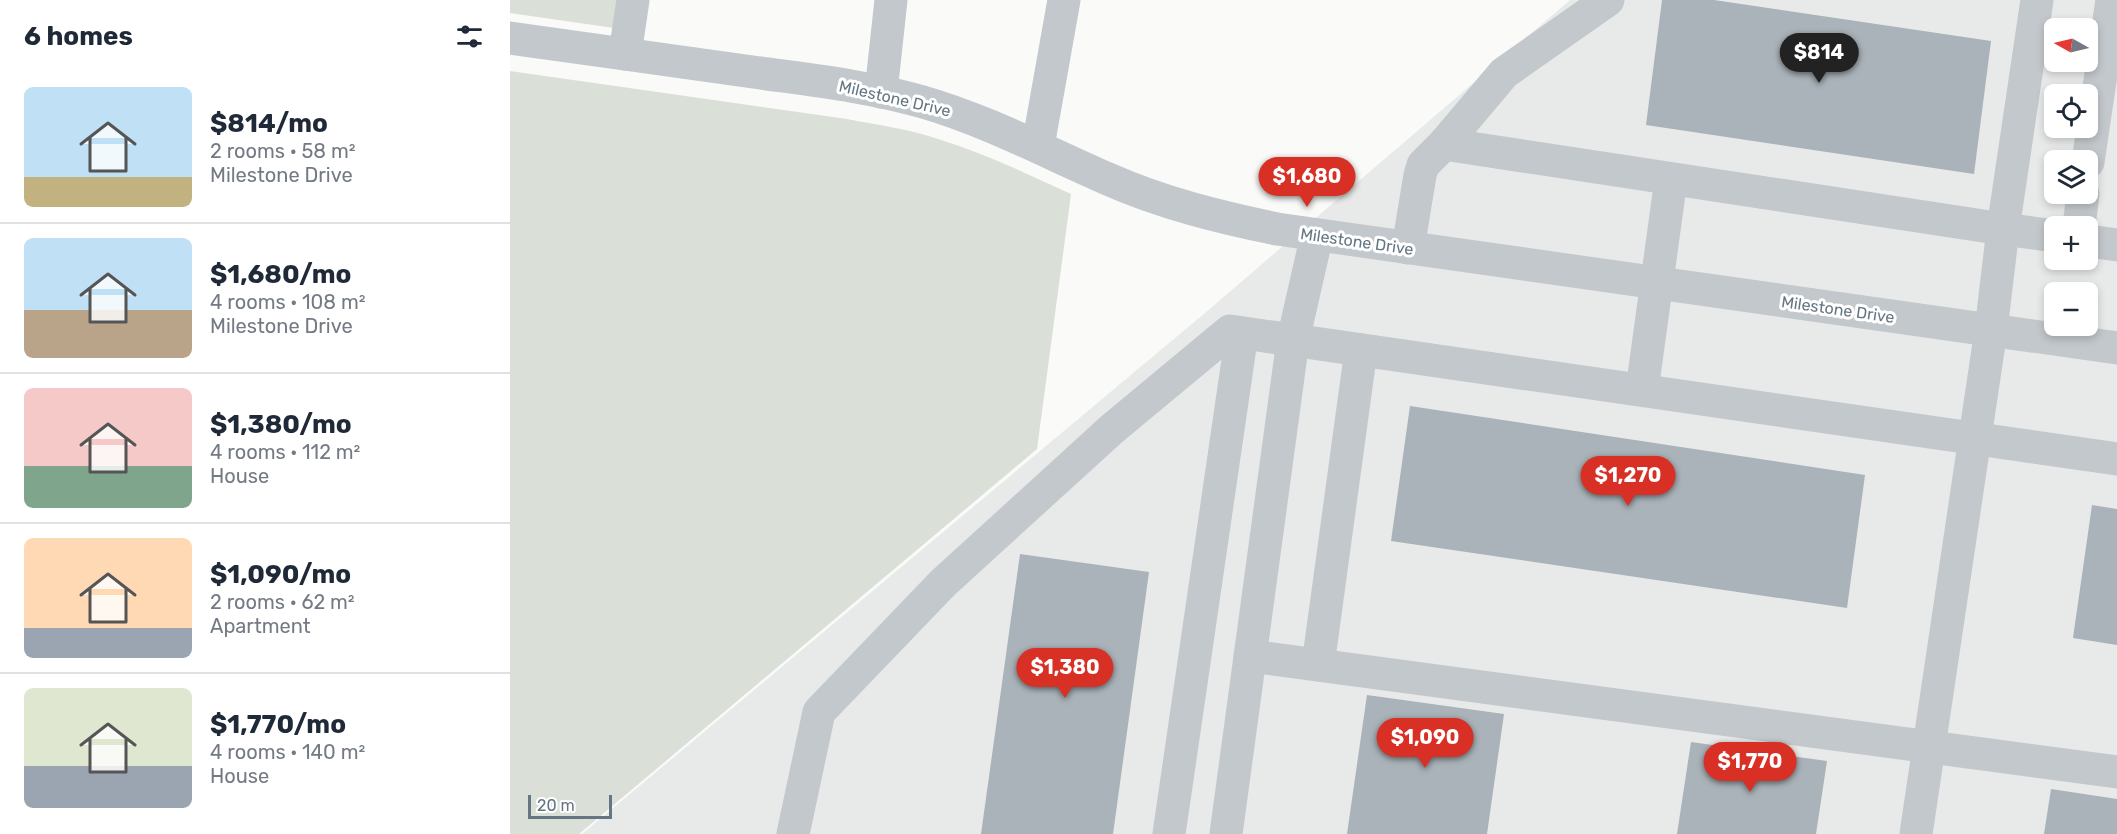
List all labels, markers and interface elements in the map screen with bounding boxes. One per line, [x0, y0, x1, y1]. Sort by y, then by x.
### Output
north arrow [2044, 18, 2098, 72]
map controls [2044, 18, 2098, 336]
icon: filters [453, 20, 486, 53]
text: 6 homes [24, 21, 133, 52]
pin: $814 [1783, 33, 1855, 84]
text: $814 [1794, 40, 1844, 64]
street label: Milestone Drive [837, 76, 953, 121]
button: locate [2044, 84, 2098, 138]
text: $814/mo [210, 108, 328, 139]
icon: home [72, 111, 144, 183]
text: 2 rooms · 58 m² [210, 139, 356, 163]
button: layers [2044, 150, 2098, 204]
pin: $1,680 [1258, 157, 1356, 208]
text: Milestone Drive [210, 163, 353, 187]
text: $1,680 [1273, 164, 1341, 188]
button: + [2044, 216, 2098, 270]
street label: Milestone Drive [1299, 224, 1415, 259]
text: $1,680/mo [210, 259, 351, 290]
icon: home [72, 262, 144, 334]
button: − [2044, 282, 2098, 336]
text: 4 rooms · 108 m² [210, 290, 366, 314]
street label: Milestone Drive [1780, 292, 1896, 327]
text: Milestone Drive [210, 314, 353, 338]
text: $1,380/mo [210, 409, 352, 440]
icon: home [72, 412, 144, 484]
text: 4 rooms · 112 m² [210, 440, 360, 464]
pin: $1,270 [1579, 456, 1677, 507]
text: $1,270 [1595, 463, 1661, 487]
text: House [210, 464, 269, 488]
text: $1,090/mo [210, 559, 351, 590]
icon: home [72, 562, 144, 634]
text: 2 rooms · 62 m² [210, 590, 355, 614]
text: Apartment [210, 614, 311, 638]
pin: $1,380 [1016, 648, 1114, 699]
text: $1,380 [1030, 655, 1100, 679]
text: $1,770/mo [210, 709, 346, 740]
icon: home [72, 712, 144, 784]
pin: $1,090 [1376, 718, 1474, 769]
text: $1,090 [1391, 725, 1459, 749]
text: 4 rooms · 140 m² [210, 740, 365, 764]
pin: $1,770 [1701, 742, 1799, 793]
text: $1,770 [1718, 749, 1782, 773]
text: House [210, 764, 269, 788]
scale bar [528, 792, 612, 820]
text: 20 m [537, 796, 575, 815]

